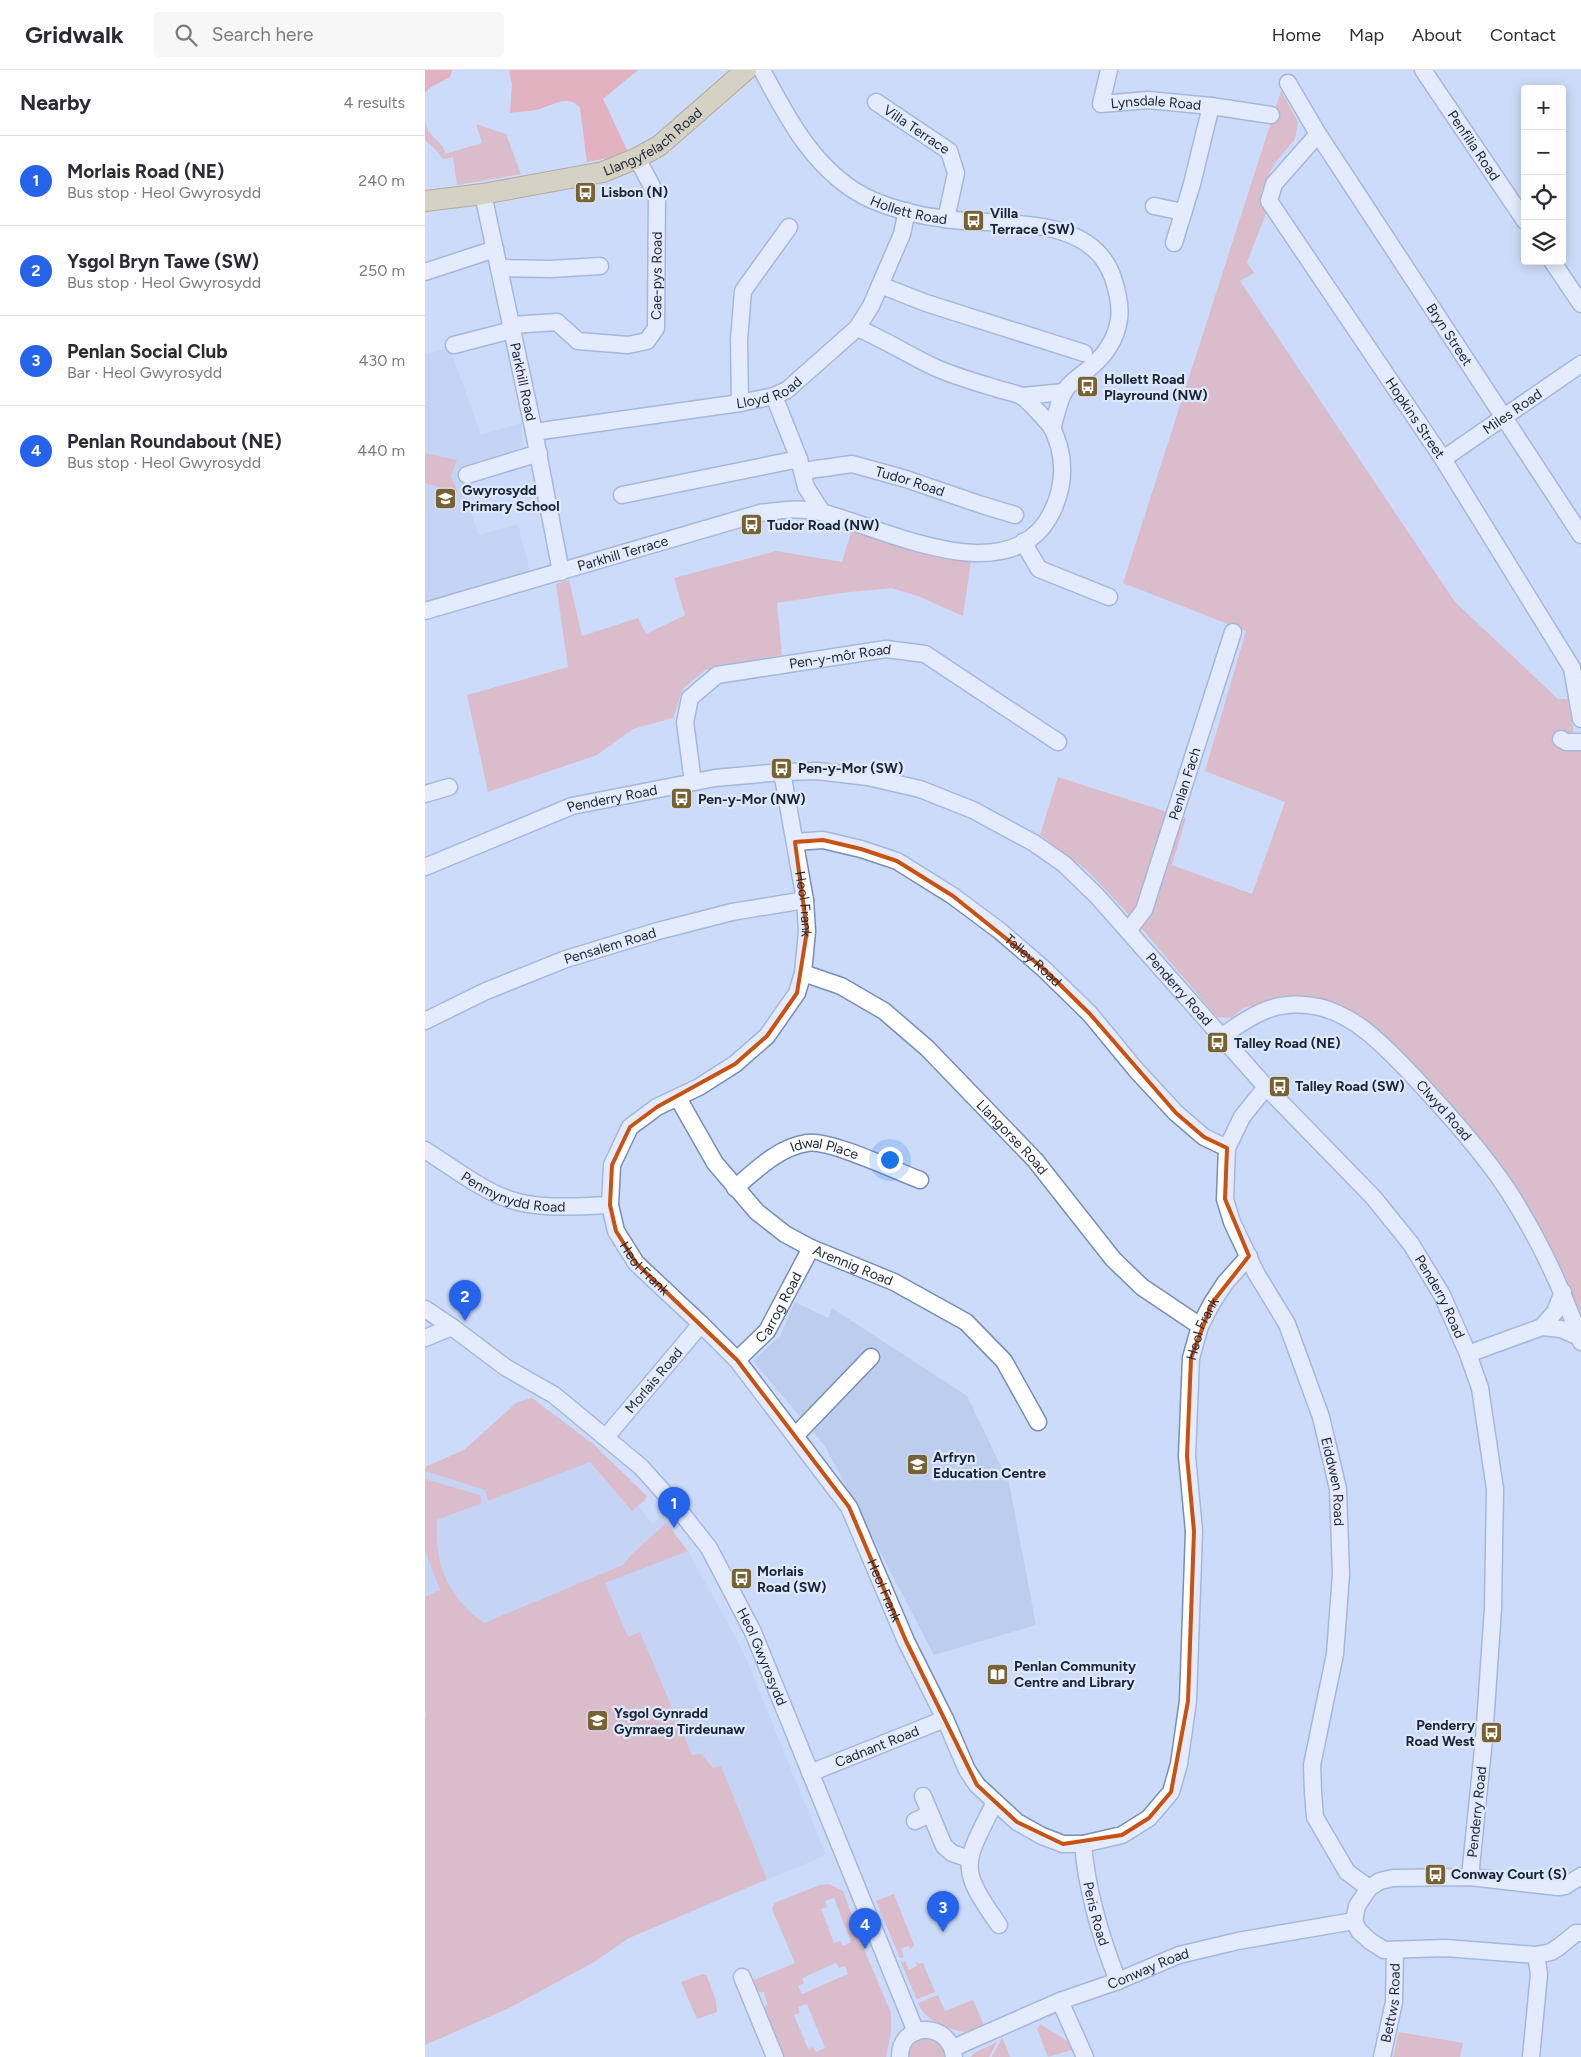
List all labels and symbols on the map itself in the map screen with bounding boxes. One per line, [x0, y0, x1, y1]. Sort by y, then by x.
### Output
street label: Lynsdale Road [1110, 92, 1202, 114]
street label: Villa Terrace [880, 101, 953, 158]
street label: Llangyfelach Road [601, 104, 705, 179]
street label: Penfilia Road [1444, 107, 1504, 184]
bus stop icon: Lisbon (N) [573, 180, 597, 204]
place label: Lisbon (N) [601, 184, 668, 201]
street label: Hollett Road [868, 192, 948, 228]
place label: Villa Terrace (SW) [990, 205, 1075, 238]
bus stop icon: Villa Terrace (SW) [962, 209, 986, 233]
street label: Cae-pys Road [648, 232, 665, 320]
street label: Bryn Street [1423, 300, 1476, 369]
street label: Parkhill Road [507, 341, 540, 422]
place label: Hollett Road Playround (NW) [1104, 371, 1208, 404]
street label: Lloyd Road [735, 373, 805, 412]
street label: Hopkins Street [1382, 374, 1449, 462]
bus stop icon: Hollett Road Playround (NW) [1076, 375, 1100, 399]
street label: Miles Road [1479, 385, 1545, 438]
street label: Tudor Road [873, 462, 947, 500]
place label: Gwyrosydd Primary School [462, 482, 560, 515]
school or university icon: Gwyrosydd Primary School [434, 486, 458, 510]
bus stop icon: Tudor Road (NW) [739, 513, 763, 537]
place label: Tudor Road (NW) [767, 517, 879, 534]
street label: Parkhill Terrace [575, 532, 670, 574]
street label: Pen-y-môr Road [788, 640, 892, 672]
street label: Penlan Fach [1165, 745, 1204, 822]
bus stop icon: Pen-y-Mor (SW) [770, 756, 794, 780]
place label: Pen-y-Mor (SW) [798, 760, 903, 777]
street label: Penderry Road [564, 781, 659, 816]
bus stop icon: Pen-y-Mor (NW) [670, 787, 694, 811]
place label: Pen-y-Mor (NW) [698, 791, 806, 808]
street label: Heol Frank [791, 870, 816, 938]
street label: Pensalem Road [562, 924, 658, 968]
street label: Talley Road [1001, 930, 1065, 990]
street label: Penderry Road [1142, 949, 1216, 1029]
bus stop icon: Talley Road (NE) [1206, 1031, 1230, 1055]
place label: Talley Road (NE) [1234, 1035, 1341, 1052]
bus stop icon: Talley Road (SW) [1267, 1074, 1291, 1098]
street label: Clwyd Road [1413, 1076, 1475, 1144]
place label: Talley Road (SW) [1295, 1078, 1405, 1095]
street label: Llangorse Road [973, 1096, 1052, 1178]
street label: Idwal Place [787, 1134, 861, 1163]
your location [877, 1147, 903, 1173]
street label: Penmynydd Road [458, 1168, 565, 1215]
street label: Heol Frank [616, 1238, 673, 1299]
street label: Arennig Road [811, 1241, 896, 1289]
street label: Penderry Road [1411, 1252, 1469, 1341]
street label: Carrog Road [752, 1269, 805, 1346]
pin: 2 [449, 1280, 481, 1321]
street label: Heol Frank [1182, 1294, 1222, 1362]
street label: Morlais Road [621, 1344, 686, 1417]
street label: Eiddwen Road [1318, 1435, 1348, 1526]
place label: Arfryn Education Centre [933, 1449, 1046, 1482]
school or university icon: Arfryn Education Centre [905, 1453, 929, 1477]
pin: 1 [658, 1487, 690, 1528]
street label: Heol Frank [864, 1556, 905, 1625]
place label: Morlais Road (SW) [757, 1563, 826, 1596]
bus stop icon: Morlais Road (SW) [729, 1567, 753, 1591]
street label: Heol Gwyrosydd [733, 1605, 791, 1708]
place label: Penlan Community Centre and Library [1014, 1658, 1137, 1691]
library icon: Penlan Community Centre and Library [986, 1662, 1010, 1686]
place label: Ysgol Gynradd Gymraeg Tirdeunaw [614, 1705, 745, 1738]
school or university icon: Ysgol Gynradd Gymraeg Tirdeunaw [586, 1709, 610, 1733]
place label: Penderry Road West [1406, 1717, 1476, 1750]
bus stop icon: Penderry Road West [1479, 1721, 1503, 1745]
street label: Cadnant Road [832, 1722, 921, 1771]
street label: Penderry Road [1464, 1765, 1490, 1859]
bus stop icon: Conway Court (S) [1423, 1862, 1447, 1886]
place label: Conway Court (S) [1451, 1866, 1567, 1883]
street label: Peris Road [1080, 1880, 1113, 1948]
pin: 3 [927, 1891, 959, 1932]
pin: 4 [849, 1908, 881, 1949]
street label: Conway Road [1105, 1944, 1191, 1993]
street label: Bettws Road [1377, 1963, 1403, 2044]

